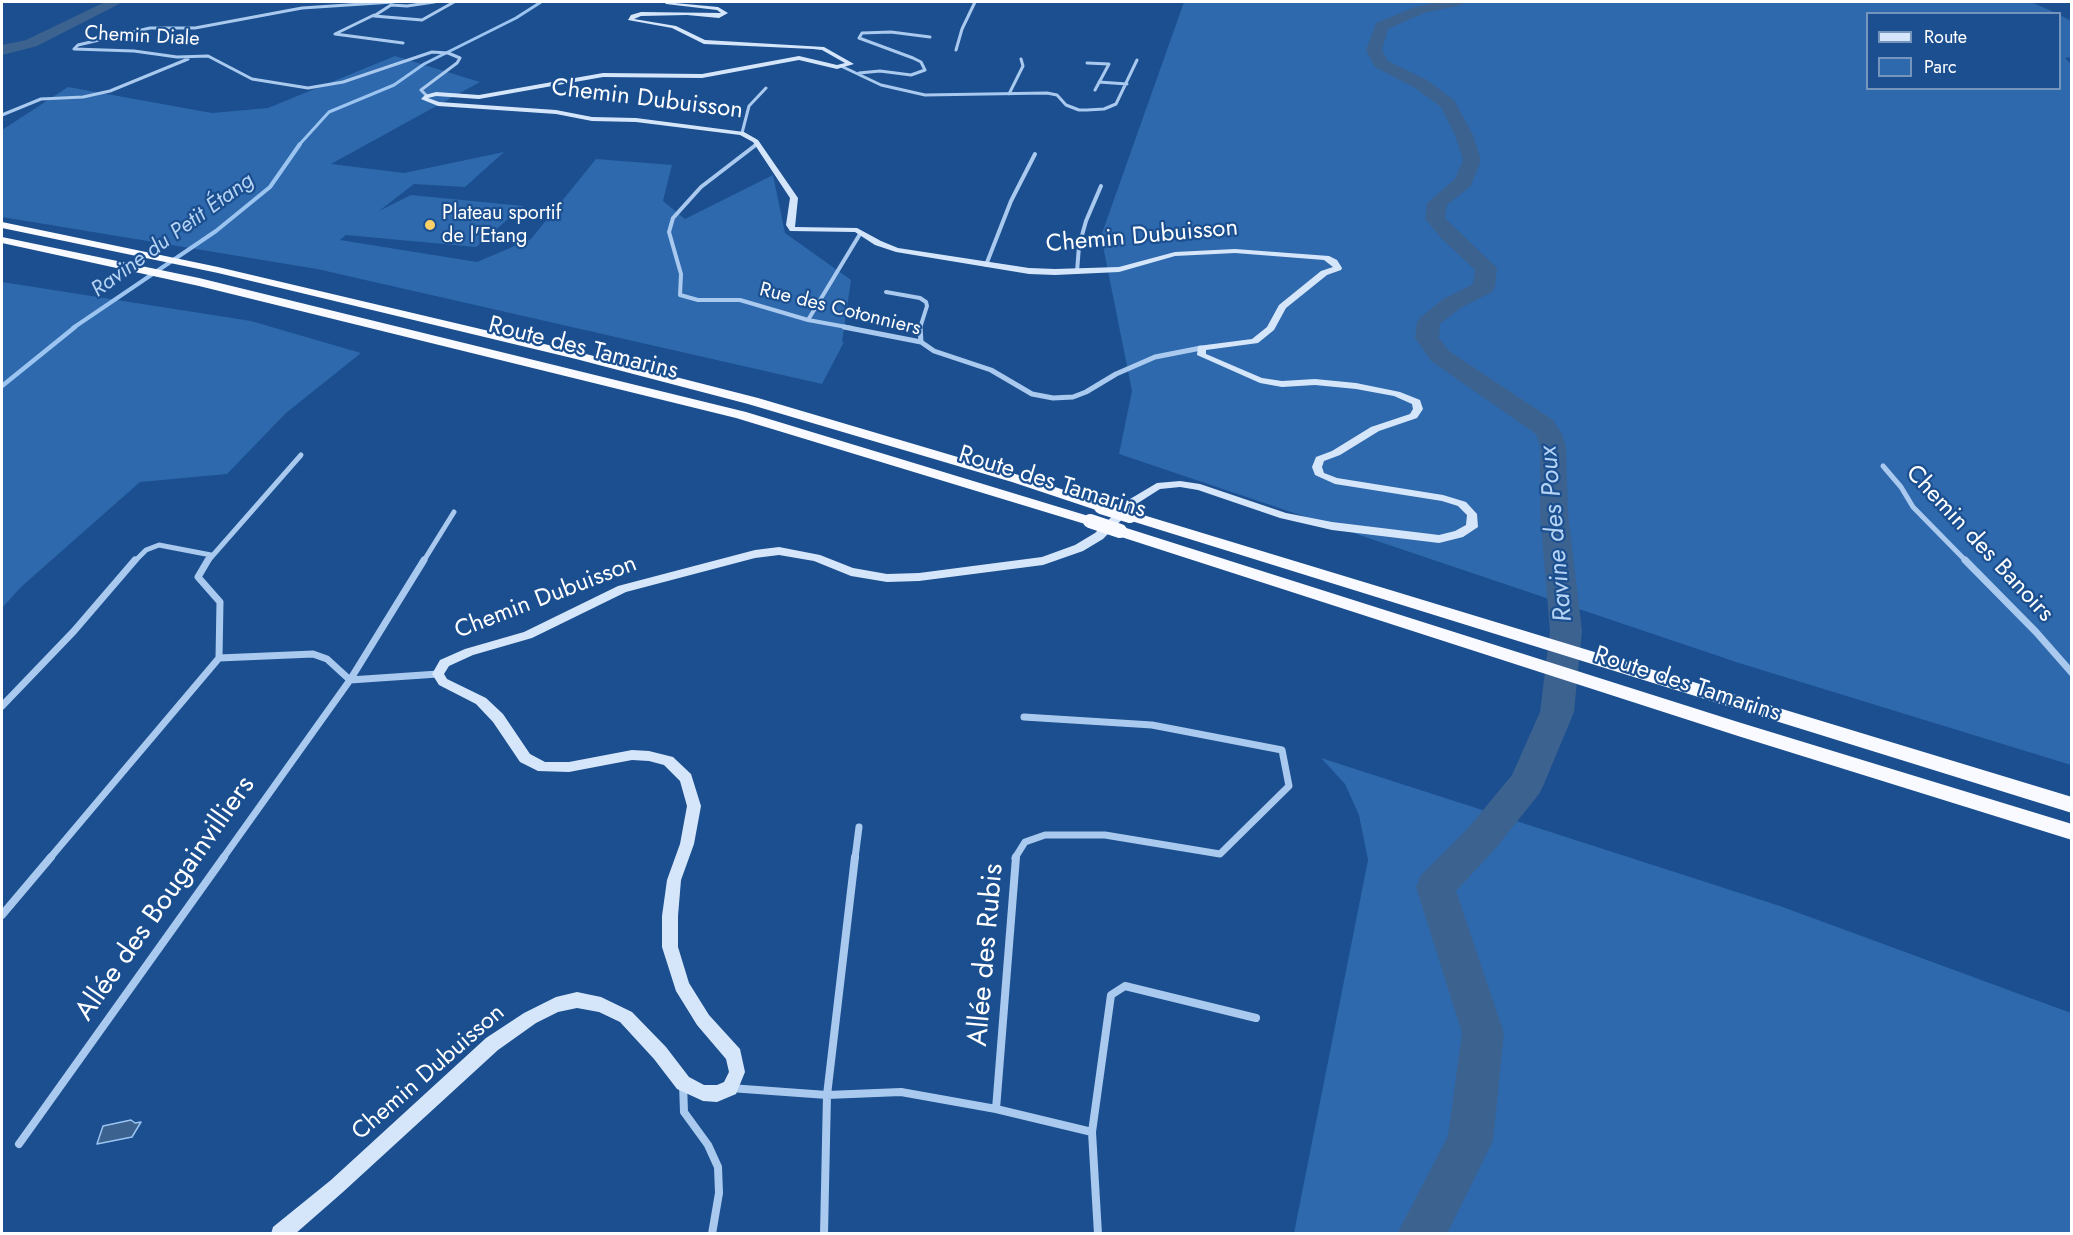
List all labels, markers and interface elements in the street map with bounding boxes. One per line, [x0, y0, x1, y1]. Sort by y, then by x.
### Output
legend [1866, 12, 2061, 90]
street label: Chemin Diale [84, 22, 200, 52]
text: Route [1924, 24, 1967, 50]
text: Parc [1924, 54, 1957, 80]
street label: Chemin Dubuisson [550, 74, 744, 126]
water label: Ravine du Petit Étang [87, 168, 259, 304]
place label: Plateau sportif de l'Etang [442, 202, 561, 249]
street label: Chemin Dubuisson [1045, 214, 1239, 260]
marker: Plateau sportif de l'Etang [423, 218, 437, 232]
street label: Rue des Cotonniers [757, 278, 923, 342]
street label: Route des Tamarins [485, 311, 681, 387]
street label: Route des Tamarins [955, 441, 1149, 525]
water label: Ravine des Poux [1534, 445, 1580, 623]
street label: Chemin des Banoirs [1899, 460, 2059, 628]
street label: Chemin Dubuisson [451, 550, 641, 646]
street label: Route des Tamarins [1590, 641, 1784, 729]
street label: Allée des Bougainvilliers [69, 770, 263, 1028]
street label: Allée des Rubis [962, 862, 1012, 1048]
street label: Chemin Dubuisson [347, 999, 511, 1147]

